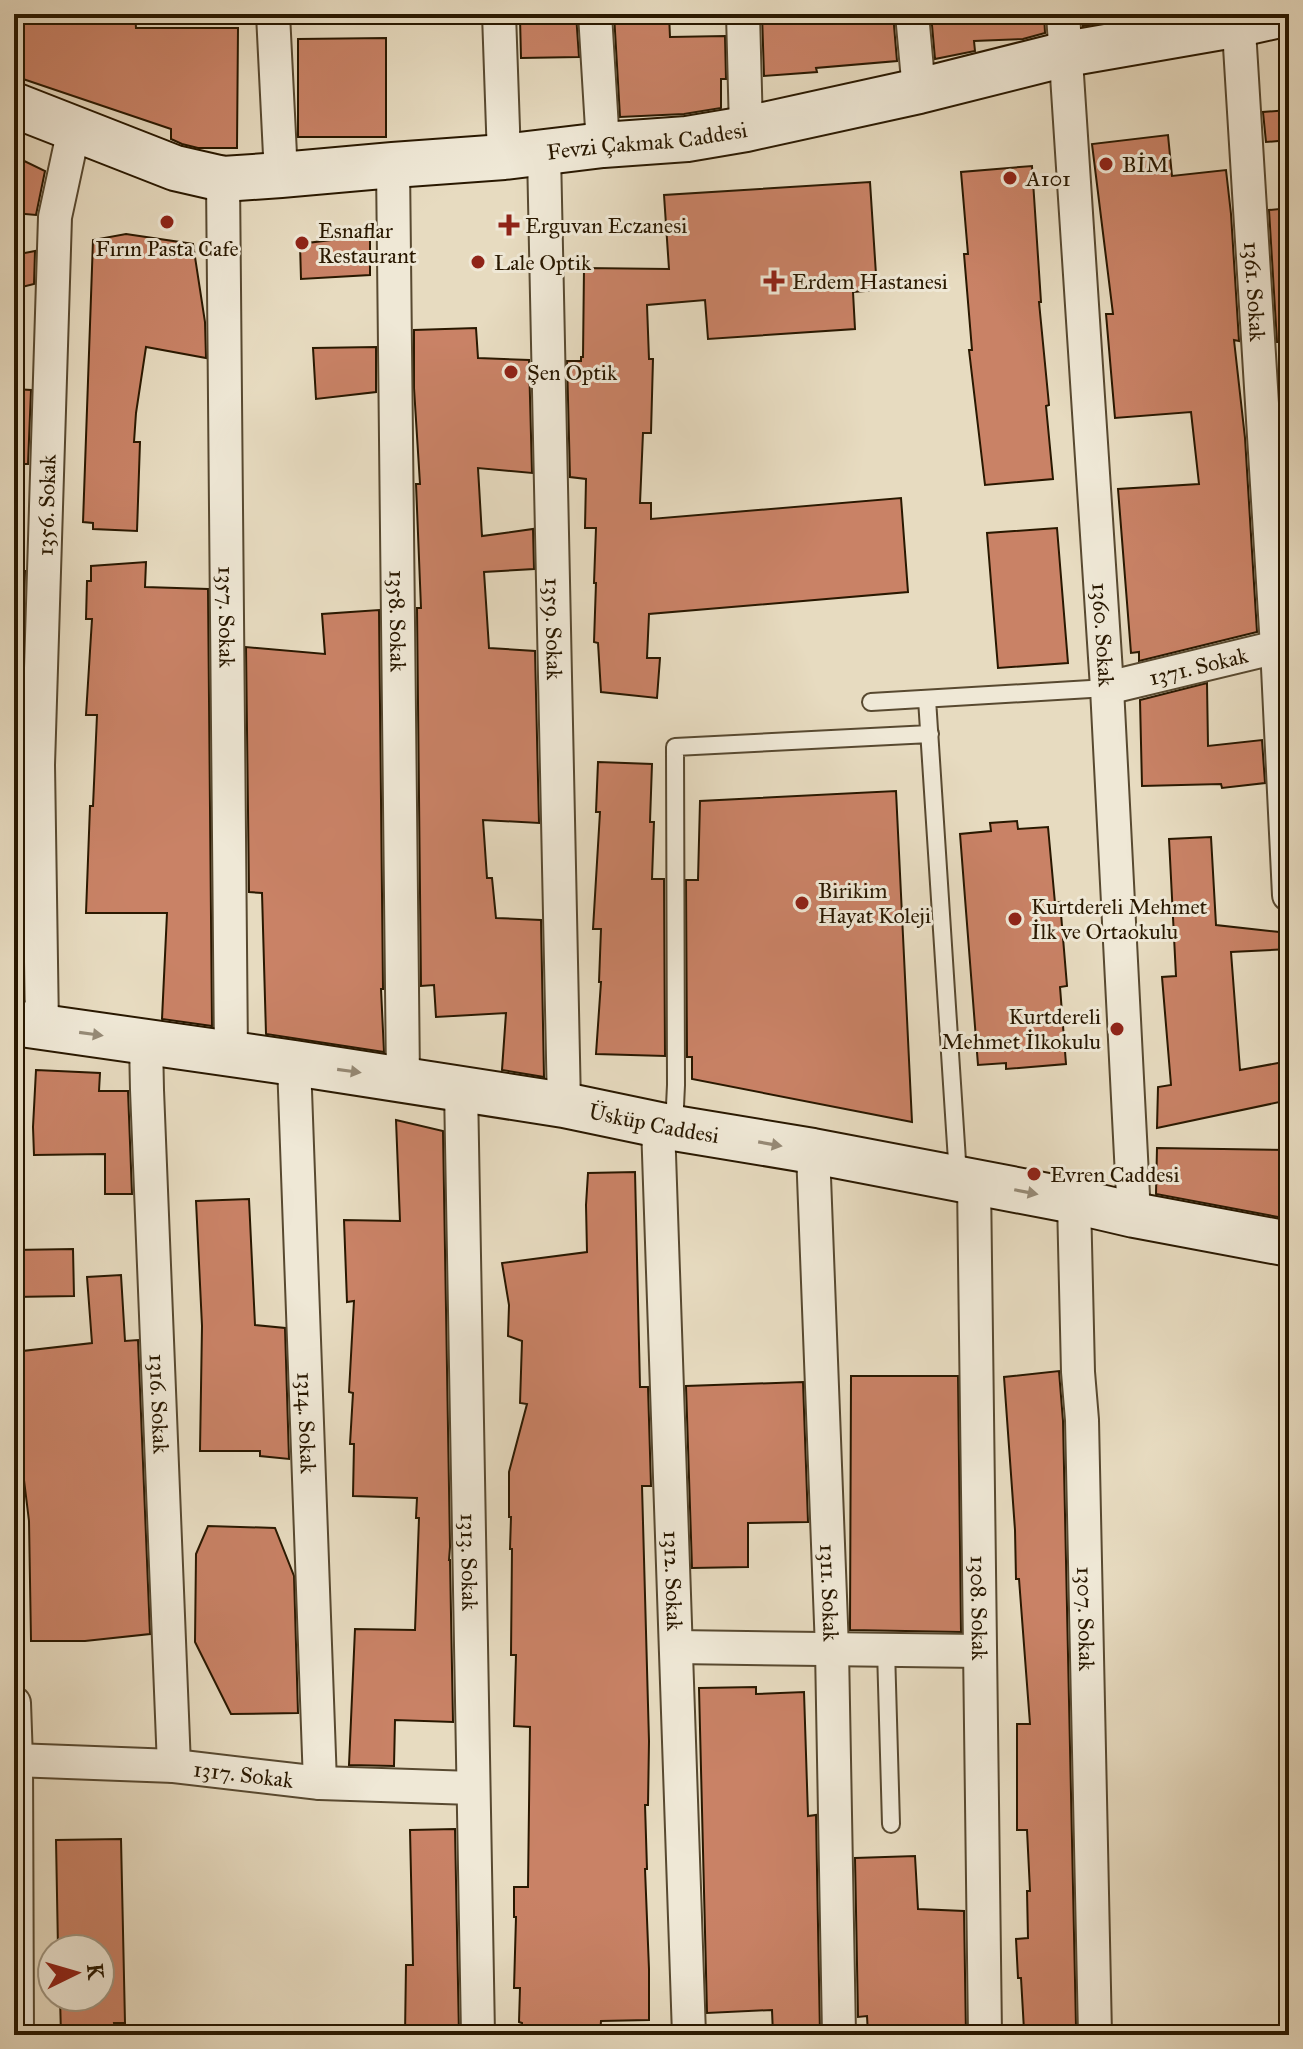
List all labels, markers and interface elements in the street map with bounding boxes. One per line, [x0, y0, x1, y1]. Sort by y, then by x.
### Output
street label: Fevzi Çakmak Caddesi [545, 116, 749, 166]
place label: BİM [1122, 151, 1169, 178]
marker: BİM [1097, 155, 1115, 173]
place label: A101 [1025, 165, 1071, 192]
marker: A101 [1001, 169, 1019, 187]
place label: Erguvan Eczanesi [525, 212, 687, 239]
marker: Fırın Pasta Cafe [158, 213, 176, 231]
marker: Erguvan Eczanesi [500, 216, 518, 234]
place label: Esnaflar Restaurant [318, 217, 417, 269]
marker: Esnaflar Restaurant [293, 234, 311, 252]
place label: Fırın Pasta Cafe [95, 235, 239, 262]
street label: 1361. Sokak [1238, 241, 1271, 343]
place label: Lale Optik [494, 249, 592, 276]
marker: Lale Optik [469, 253, 487, 271]
place label: Erdem Hastanesi [792, 268, 948, 295]
marker: Erdem Hastanesi [763, 270, 785, 292]
place label: Şen Optik [527, 359, 618, 386]
marker: Şen Optik [502, 363, 520, 381]
street label: 1356. Sokak [31, 453, 62, 557]
street label: 1357. Sokak [213, 566, 240, 669]
street label: 1358. Sokak [383, 570, 412, 673]
street label: 1359. Sokak [539, 577, 568, 681]
street label: 1360. Sokak [1086, 582, 1120, 688]
street label: 1371. Sokak [1146, 641, 1251, 691]
place label: Birikim Hayat Koleji [818, 877, 931, 929]
place label: Kurtdereli Mehmet İlk ve Ortaokulu [1031, 893, 1208, 945]
marker: Birikim Hayat Koleji [793, 894, 811, 912]
marker: Kurtdereli Mehmet İlk ve Ortaokulu [1006, 910, 1024, 928]
place label: Kurtdereli Mehmet İlkokulu [941, 1003, 1101, 1055]
marker: Kurtdereli Mehmet İlkokulu [1108, 1020, 1126, 1038]
one-way arrow [79, 1028, 104, 1041]
one-way arrow [336, 1065, 361, 1078]
street label: Üsküp Caddesi [586, 1098, 721, 1149]
one-way arrow [758, 1138, 783, 1151]
place label: Evren Caddesi [1050, 1161, 1179, 1188]
marker: Evren Caddesi [1025, 1165, 1043, 1183]
one-way arrow [1014, 1186, 1039, 1198]
street label: 1316. Sokak [144, 1353, 175, 1455]
street label: 1314. Sokak [291, 1371, 322, 1475]
street label: 1313. Sokak [455, 1513, 483, 1612]
street label: 1312. Sokak [658, 1530, 688, 1632]
street label: 1311. Sokak [814, 1543, 845, 1643]
street label: 1308. Sokak [965, 1555, 993, 1661]
street label: 1307. Sokak [1071, 1566, 1100, 1672]
street label: 1317. Sokak [192, 1755, 296, 1794]
north arrow [36, 1933, 116, 2013]
text: K [81, 1962, 110, 1982]

